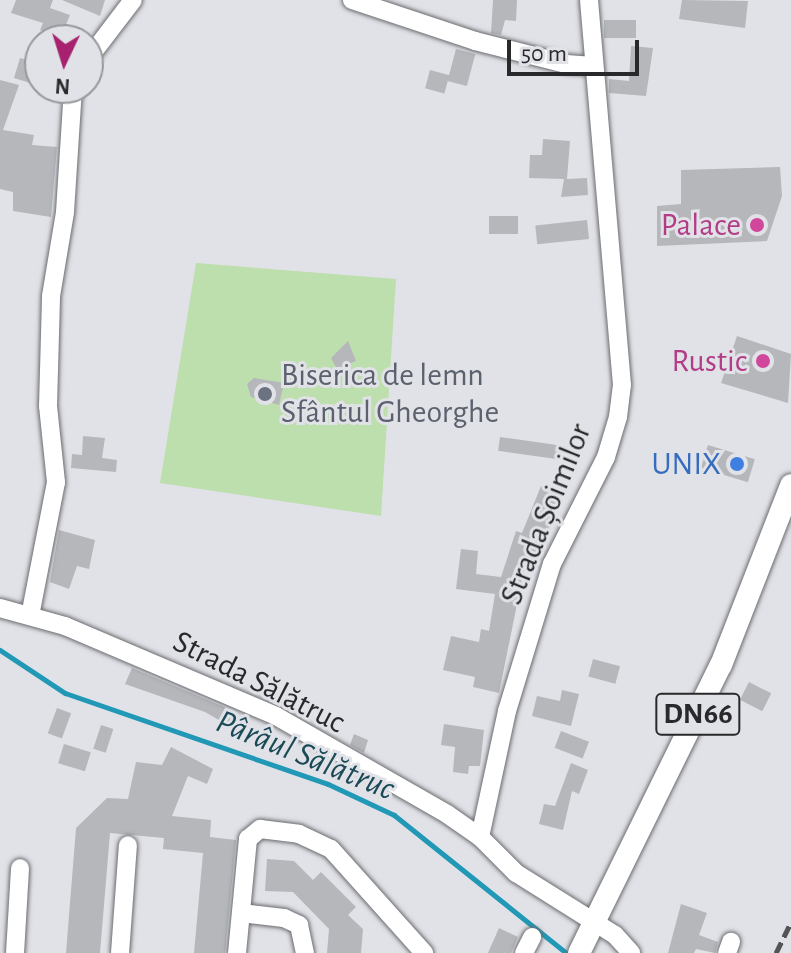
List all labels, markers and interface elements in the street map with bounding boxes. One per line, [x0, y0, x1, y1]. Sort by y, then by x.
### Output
north arrow [24, 24, 104, 104]
scale bar [511, 24, 643, 74]
text: 50 m [521, 42, 567, 66]
text: N [54, 74, 71, 97]
place label: Palace [661, 206, 741, 244]
marker: Palace [748, 216, 766, 234]
place label: Rustic [671, 342, 747, 380]
marker: Rustic [754, 352, 772, 370]
place label: Biserica de lemn Sfântul Gheorghe [281, 357, 499, 432]
marker: Biserica de lemn Sfântul Gheorghe [256, 385, 274, 403]
street label: Strada Șoimilor [492, 418, 600, 610]
place label: UNIX [652, 445, 721, 483]
marker: UNIX [728, 455, 746, 473]
street label: Strada Sălătruc [167, 622, 351, 742]
road number: DN66 [654, 688, 742, 740]
water label: Pârâul Sălătruc [210, 702, 400, 810]

